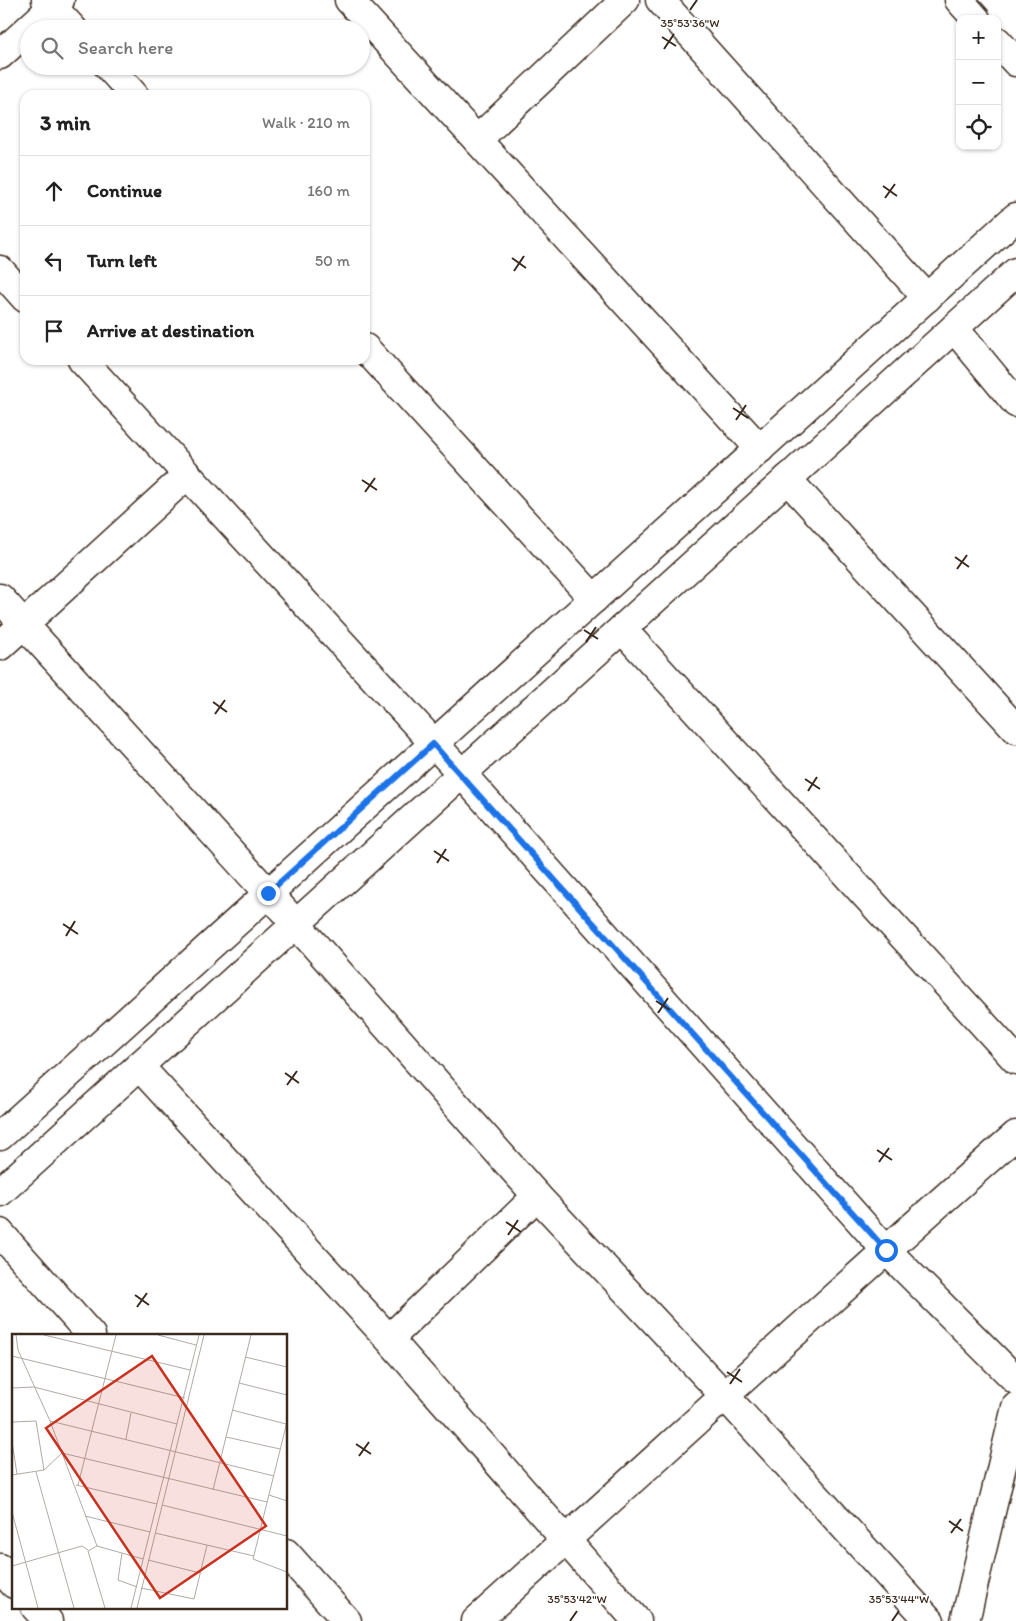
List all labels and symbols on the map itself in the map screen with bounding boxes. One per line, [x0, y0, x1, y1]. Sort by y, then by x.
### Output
text: 35°53'36"W [661, 16, 719, 30]
route end [257, 882, 280, 905]
route start [875, 1239, 898, 1262]
inset map [12, 1334, 288, 1608]
text: 35°53'42"W [547, 1592, 607, 1606]
text: 35°53'44"W [869, 1592, 929, 1606]

